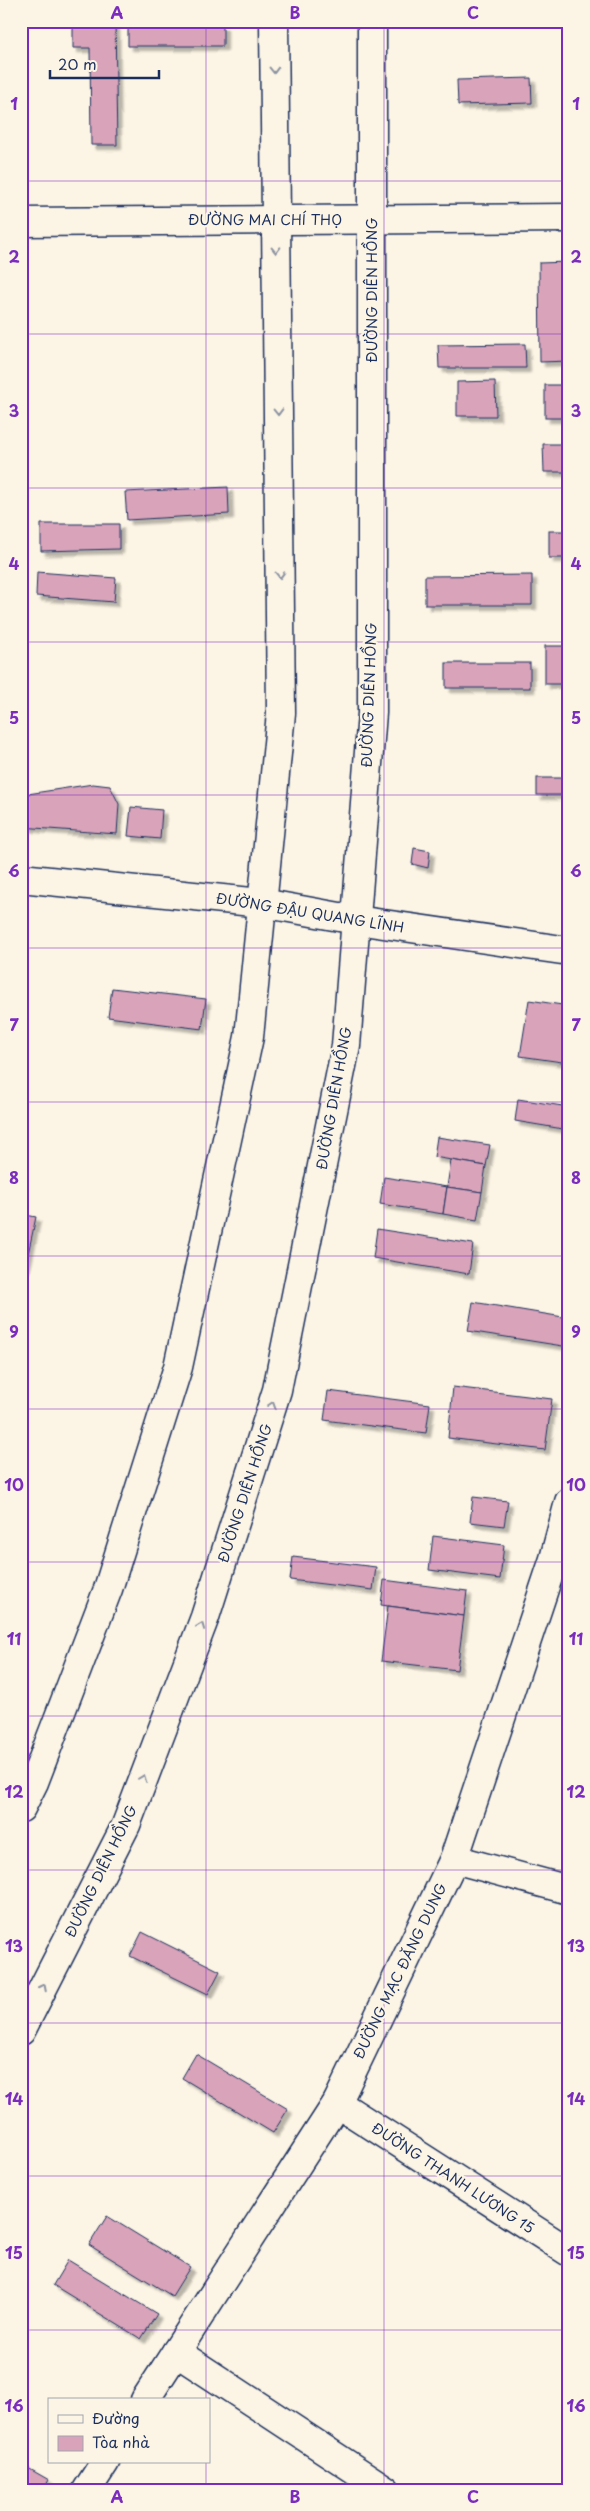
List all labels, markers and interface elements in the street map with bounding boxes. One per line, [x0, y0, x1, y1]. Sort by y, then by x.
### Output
text: A [111, 0, 124, 24]
text: B [290, 0, 301, 24]
text: C [467, 0, 479, 24]
scale bar [50, 48, 159, 80]
text: 20 m [58, 52, 97, 75]
one-way arrow [269, 66, 279, 74]
text: 1 [10, 91, 18, 115]
text: 1 [572, 91, 580, 115]
street label: ĐƯỜNG MAI CHÍ THỌ [188, 209, 342, 230]
street label: ĐƯỜNG DIÊN HỒNG [360, 217, 382, 363]
text: 2 [8, 244, 20, 268]
text: 2 [570, 244, 582, 268]
one-way arrow [271, 246, 281, 254]
text: 3 [9, 398, 19, 422]
text: 3 [571, 398, 581, 422]
one-way arrow [273, 409, 283, 417]
text: 4 [9, 551, 20, 575]
text: 4 [571, 551, 582, 575]
one-way arrow [275, 572, 285, 579]
street label: ĐƯỜNG DIÊN HỒNG [354, 622, 382, 768]
text: 5 [9, 705, 19, 729]
text: 5 [571, 705, 581, 729]
text: 6 [8, 858, 20, 882]
text: 6 [570, 858, 582, 882]
street label: ĐƯỜNG ĐẬU QUANG LĨNH [215, 887, 406, 938]
text: 7 [9, 1012, 19, 1036]
text: 7 [571, 1012, 581, 1036]
street label: ĐƯỜNG DIÊN HỒNG [309, 1024, 356, 1171]
text: 8 [9, 1165, 19, 1189]
text: 8 [571, 1165, 581, 1189]
text: 9 [9, 1319, 19, 1343]
text: 9 [571, 1319, 581, 1343]
one-way arrow [267, 1401, 277, 1409]
street label: ĐƯỜNG DIÊN HỒNG [211, 1420, 277, 1565]
text: 10 [4, 1472, 24, 1496]
text: 10 [566, 1472, 586, 1496]
one-way arrow [195, 1622, 206, 1631]
text: 11 [7, 1626, 21, 1650]
text: 11 [569, 1626, 583, 1650]
one-way arrow [137, 1774, 148, 1783]
text: 12 [5, 1779, 23, 1803]
text: 12 [567, 1779, 585, 1803]
street label: ĐƯỜNG DIÊN HỒNG [58, 1800, 142, 1941]
street label: ĐƯỜNG MẠC ĐĂNG DUNG [348, 1879, 451, 2062]
text: 13 [5, 1933, 23, 1957]
text: 13 [567, 1933, 585, 1957]
one-way arrow [37, 1984, 47, 1993]
text: 14 [5, 2086, 23, 2110]
text: 14 [567, 2086, 585, 2110]
street label: ĐƯỜNG THANH LƯƠNG 15 [368, 2117, 539, 2238]
text: 15 [5, 2240, 23, 2264]
text: 15 [567, 2240, 585, 2264]
text: 16 [5, 2393, 23, 2417]
text: 16 [567, 2393, 585, 2417]
legend [48, 2398, 210, 2464]
text: Đường [92, 2406, 140, 2429]
text: Tòa nhà [92, 2430, 150, 2453]
text: A [111, 2484, 124, 2508]
text: B [290, 2484, 301, 2508]
text: C [467, 2484, 479, 2508]

